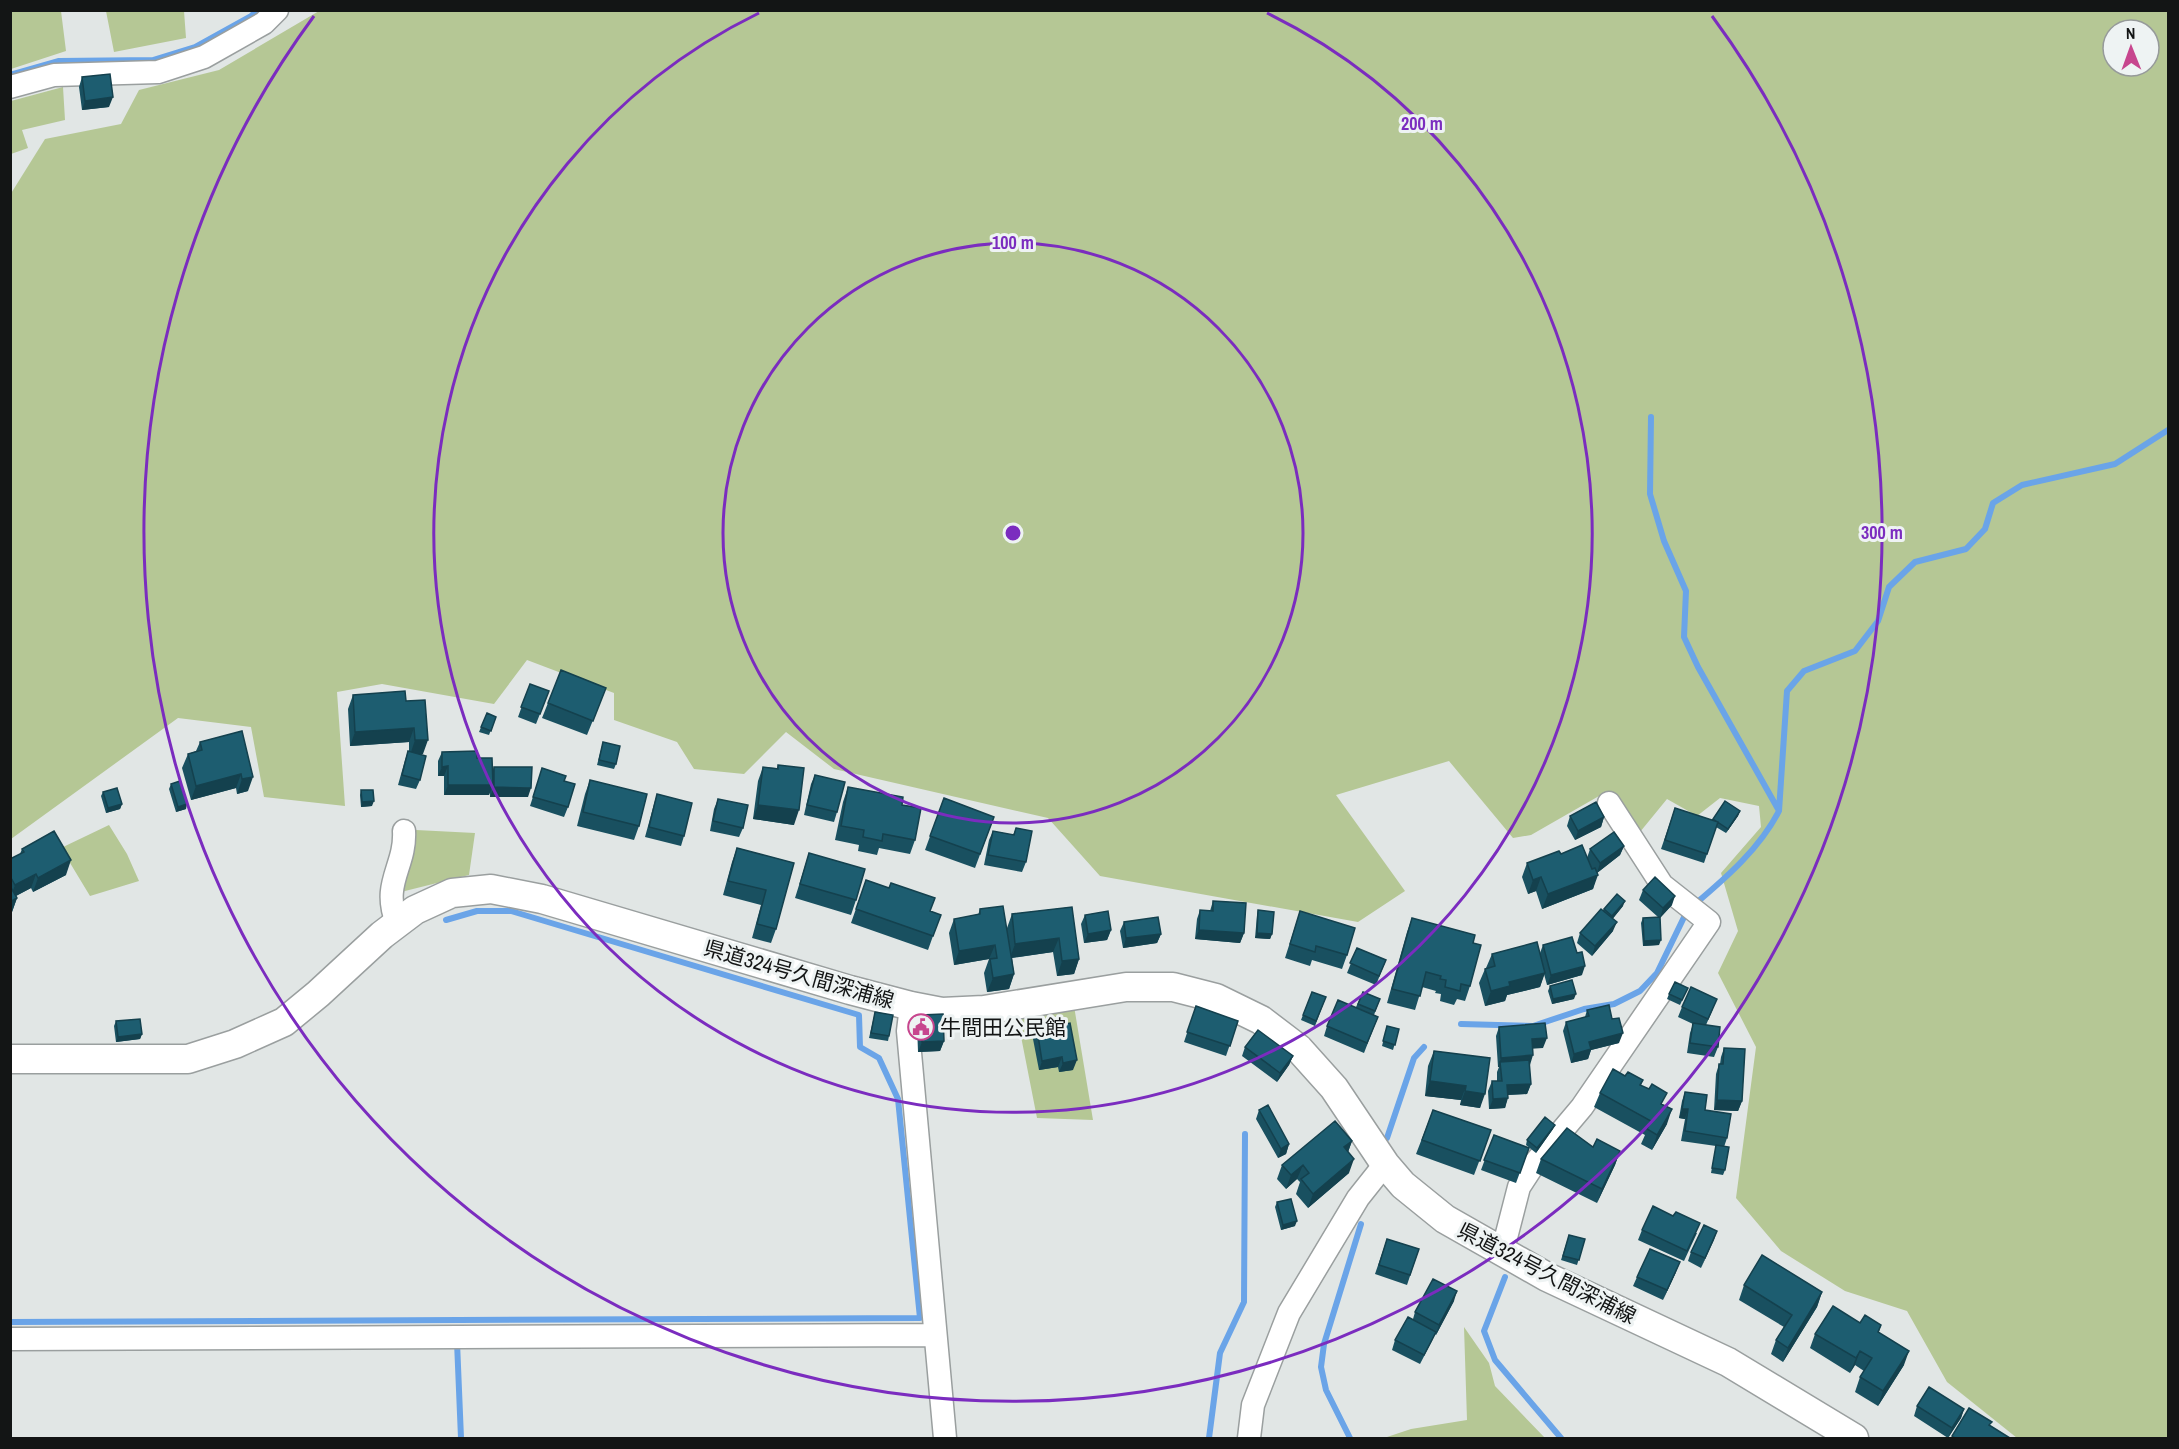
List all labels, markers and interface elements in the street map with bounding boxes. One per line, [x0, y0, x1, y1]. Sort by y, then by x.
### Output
north arrow [2101, 18, 2161, 78]
text: N [2126, 22, 2136, 44]
text: 200 m [1401, 111, 1443, 136]
text: 100 m [992, 230, 1034, 255]
text: 300 m [1861, 520, 1903, 545]
centre of rings [1003, 523, 1023, 543]
street label: 県道324号久間深浦線 [700, 933, 898, 1015]
public building icon: 牛間田公民館 [906, 1012, 936, 1042]
place label: 牛間田公民館 [940, 1013, 1066, 1042]
street label: 県道324号久間深浦線 [1453, 1215, 1641, 1331]

